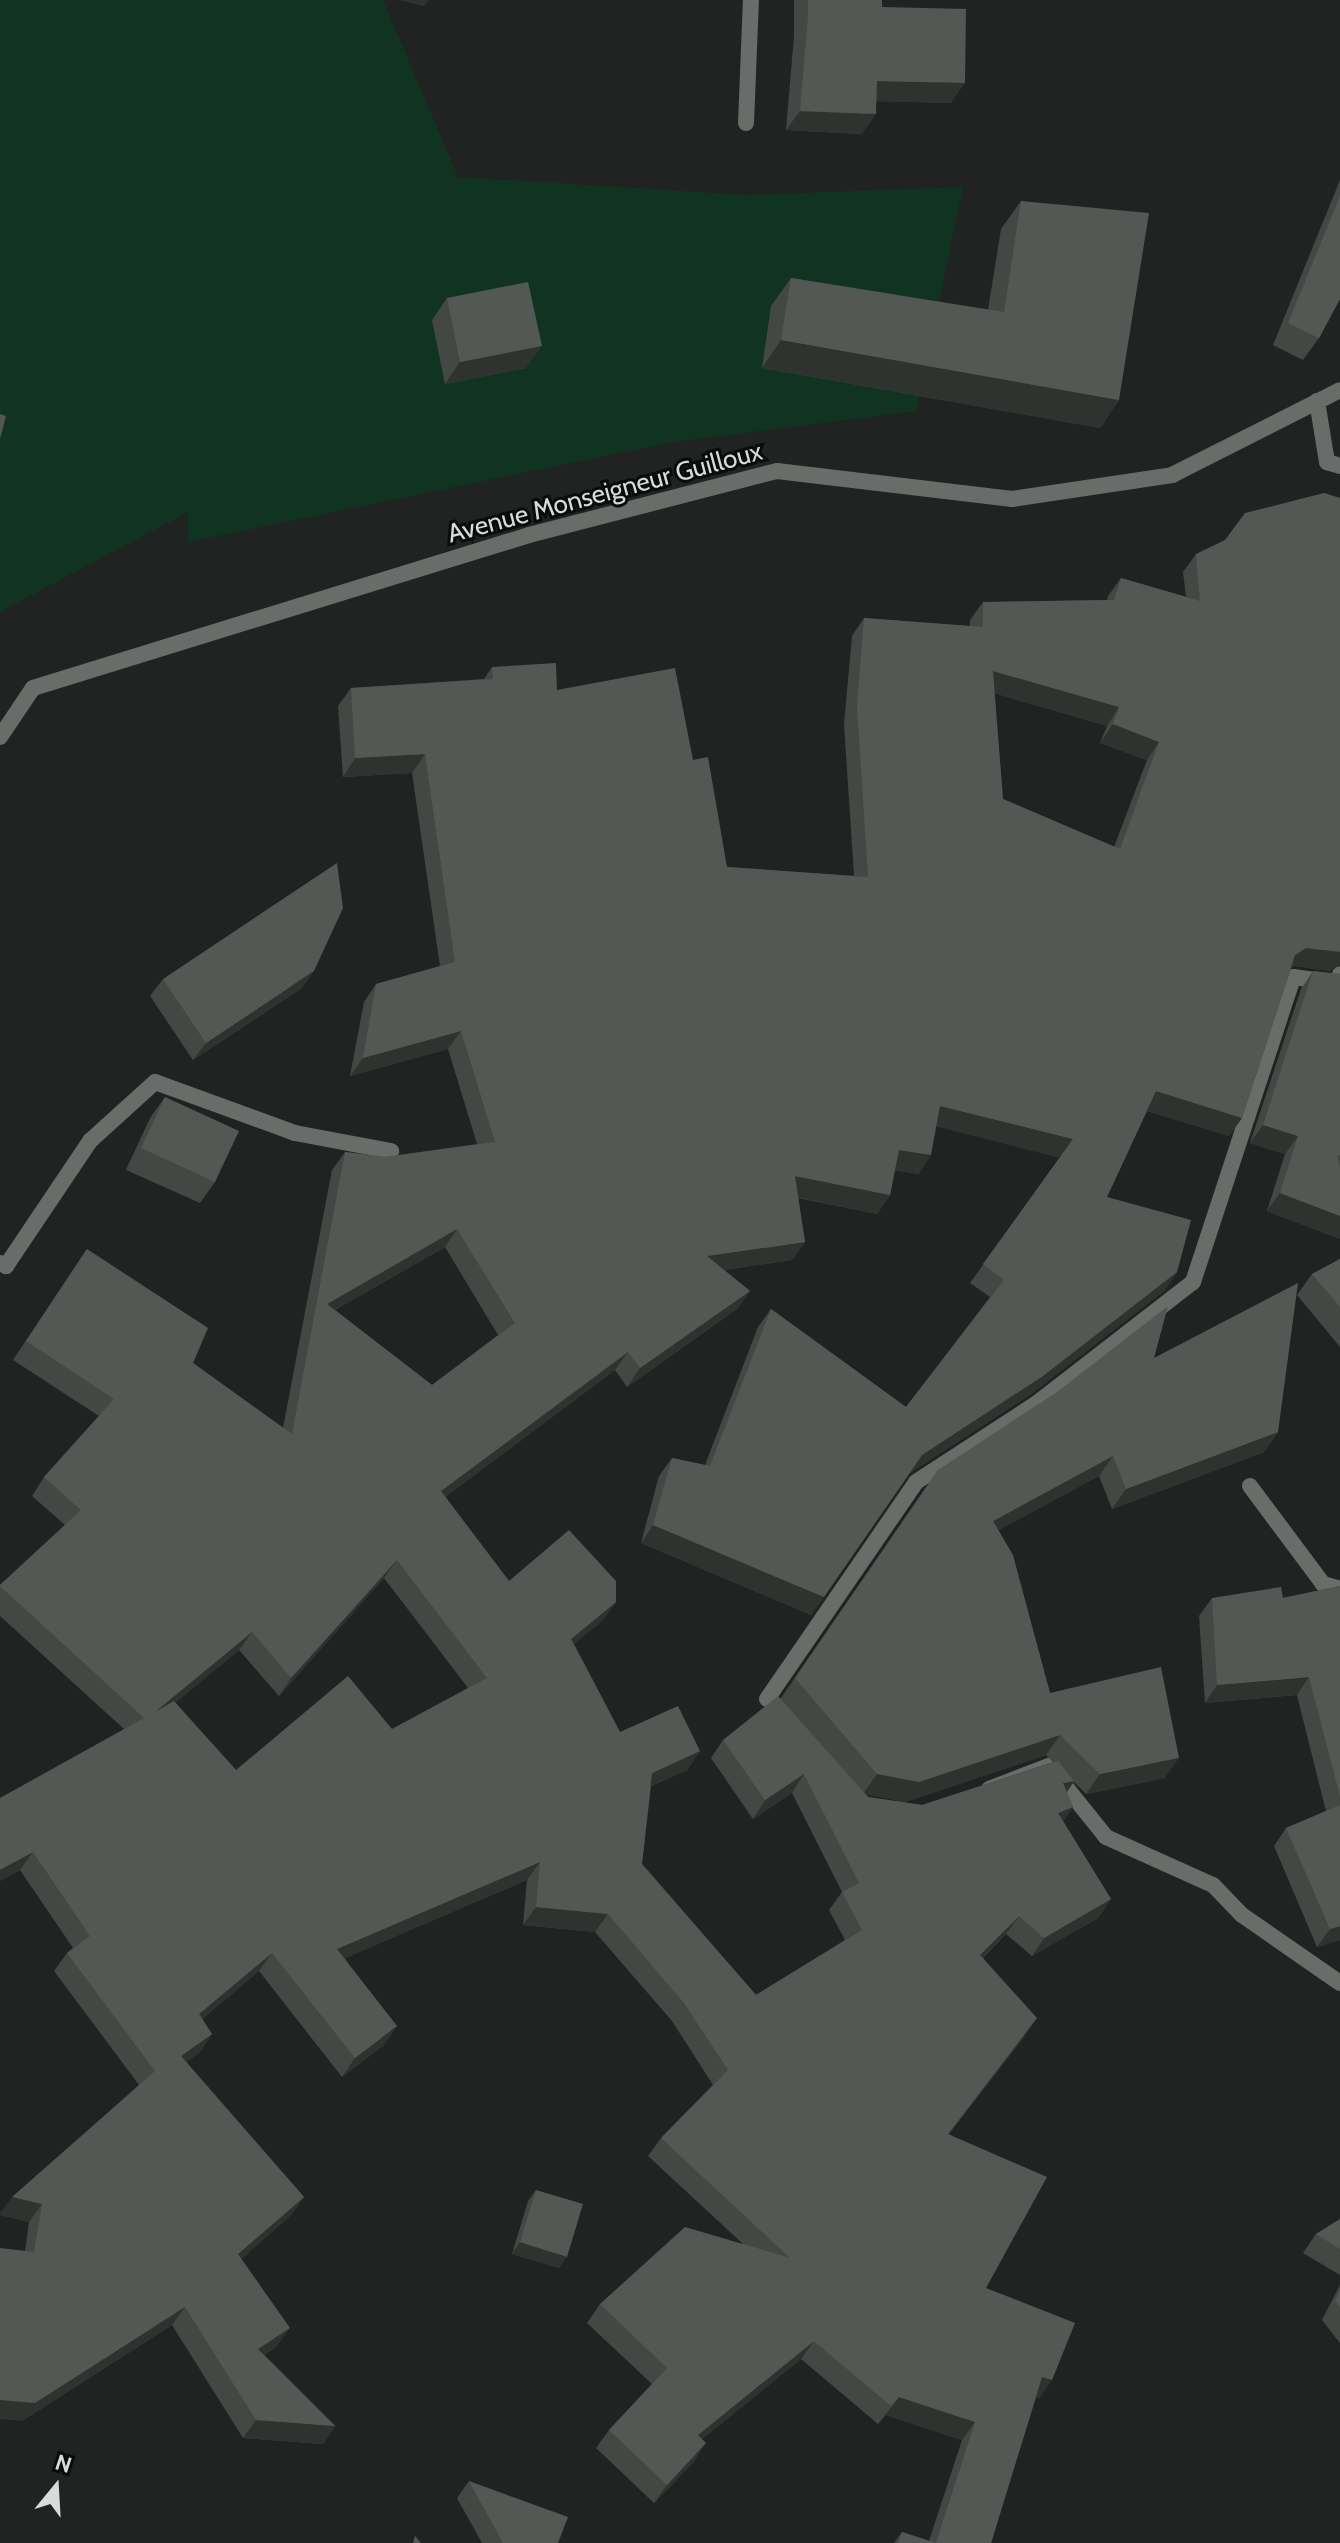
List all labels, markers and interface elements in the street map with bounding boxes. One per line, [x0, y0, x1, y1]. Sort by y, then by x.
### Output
street label: Avenue Monseigneur Guilloux [444, 436, 766, 550]
north arrow [16, 2447, 96, 2527]
text: N [52, 2448, 75, 2479]

